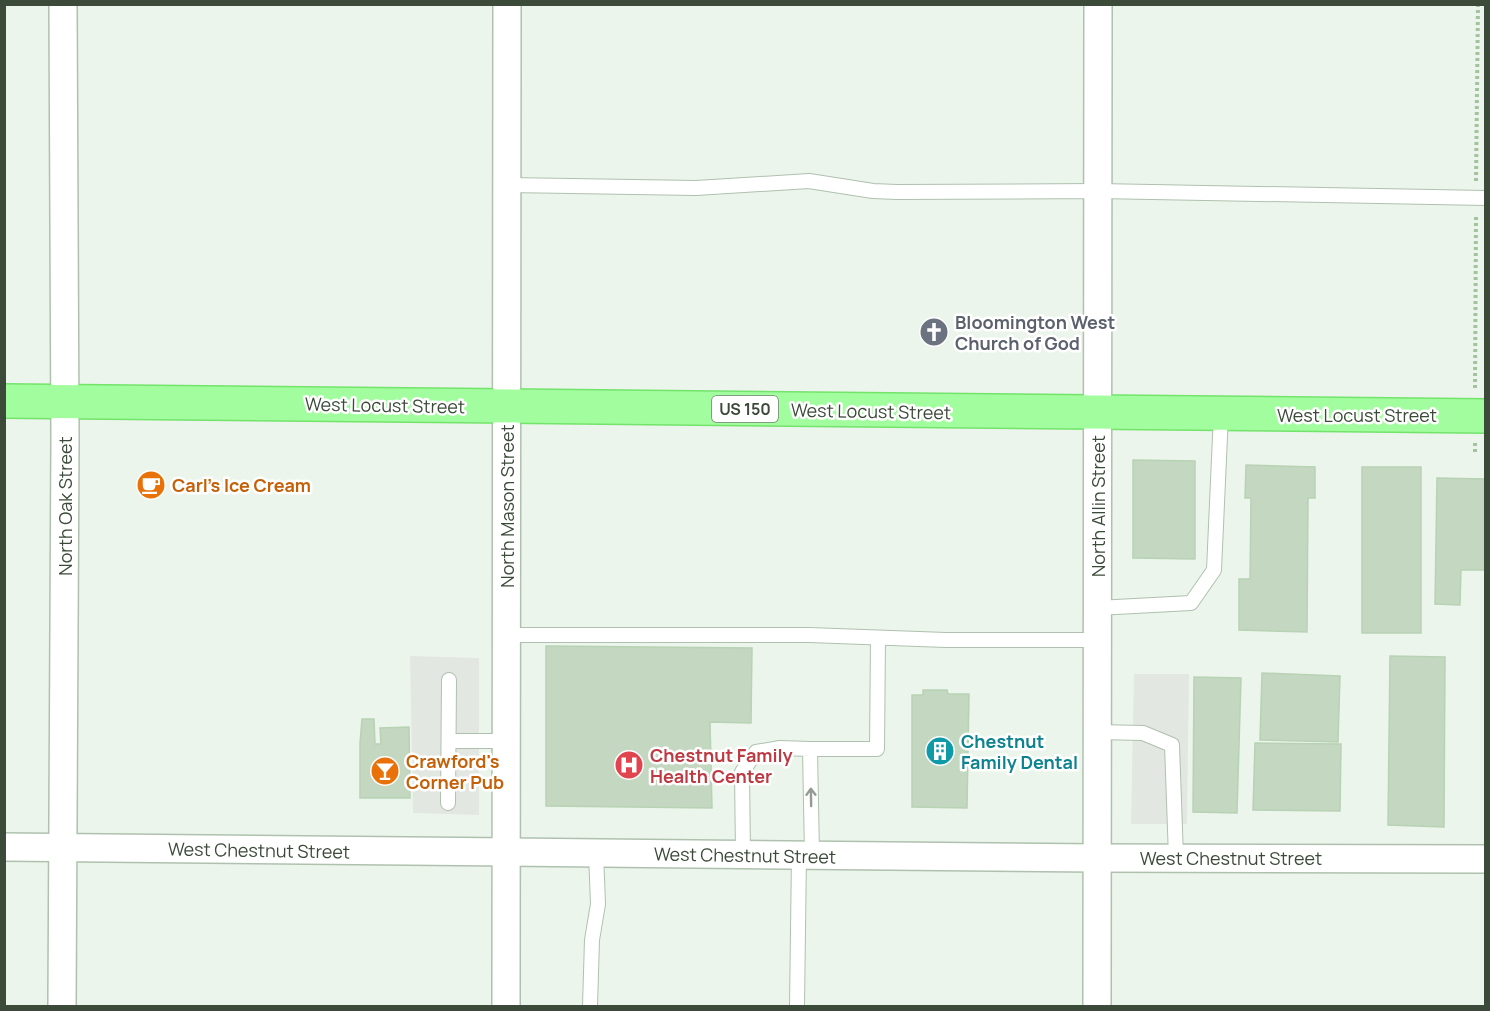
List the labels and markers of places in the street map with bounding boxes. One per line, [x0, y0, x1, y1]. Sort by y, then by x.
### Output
place label: Bloomington West Church of God [955, 310, 1115, 355]
church icon: Bloomington West Church of God [918, 316, 950, 348]
cafe icon: Carl's Ice Cream [135, 469, 167, 501]
place label: Carl's Ice Cream [172, 473, 311, 497]
place label: Chestnut Family Dental [961, 729, 1078, 774]
building icon: Chestnut Family Dental [924, 735, 956, 767]
place label: Chestnut Family Health Center [650, 743, 793, 788]
place label: Crawford's Corner Pub [406, 749, 504, 794]
hospital icon: Chestnut Family Health Center [613, 749, 645, 781]
bar icon: Crawford's Corner Pub [369, 755, 401, 787]

